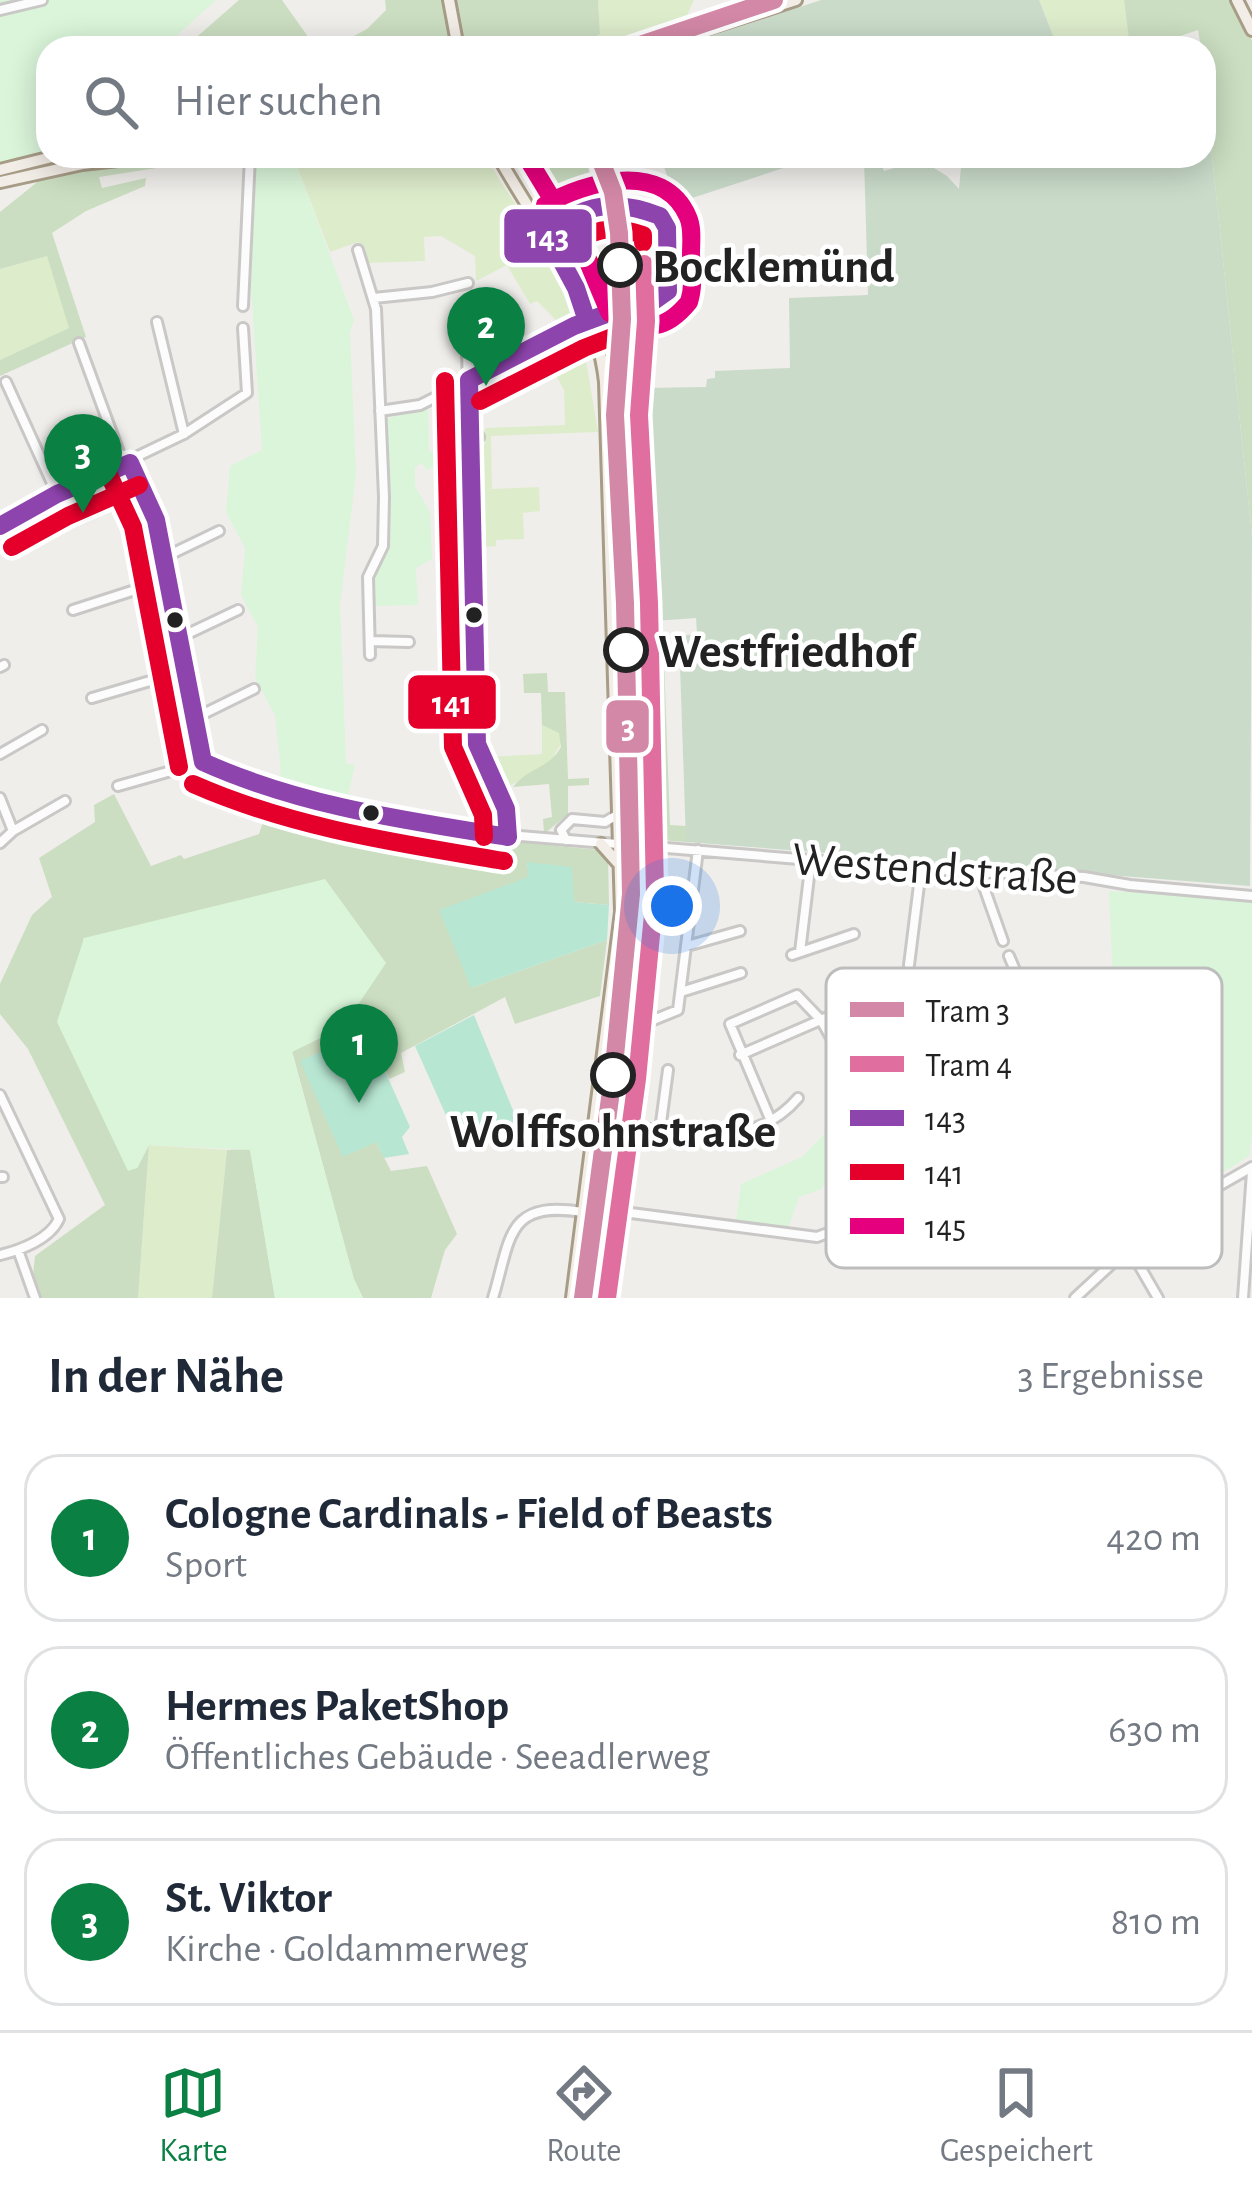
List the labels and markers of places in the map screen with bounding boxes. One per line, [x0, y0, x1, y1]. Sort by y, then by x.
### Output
marker: Bocklemünd [599, 244, 641, 286]
place label: Bocklemünd [652, 244, 895, 292]
pin: 2 [447, 287, 525, 386]
pin: 3 [44, 414, 122, 513]
unlabelled marker [463, 604, 485, 626]
unlabelled marker [164, 609, 186, 631]
marker: Westfriedhof [605, 629, 647, 671]
place label: Westfriedhof [658, 629, 917, 677]
unlabelled marker [360, 802, 382, 824]
pin: 1 [320, 1004, 398, 1103]
marker: Wolffsohnstraße [592, 1054, 634, 1096]
place label: Wolffsohnstraße [450, 1109, 776, 1157]

